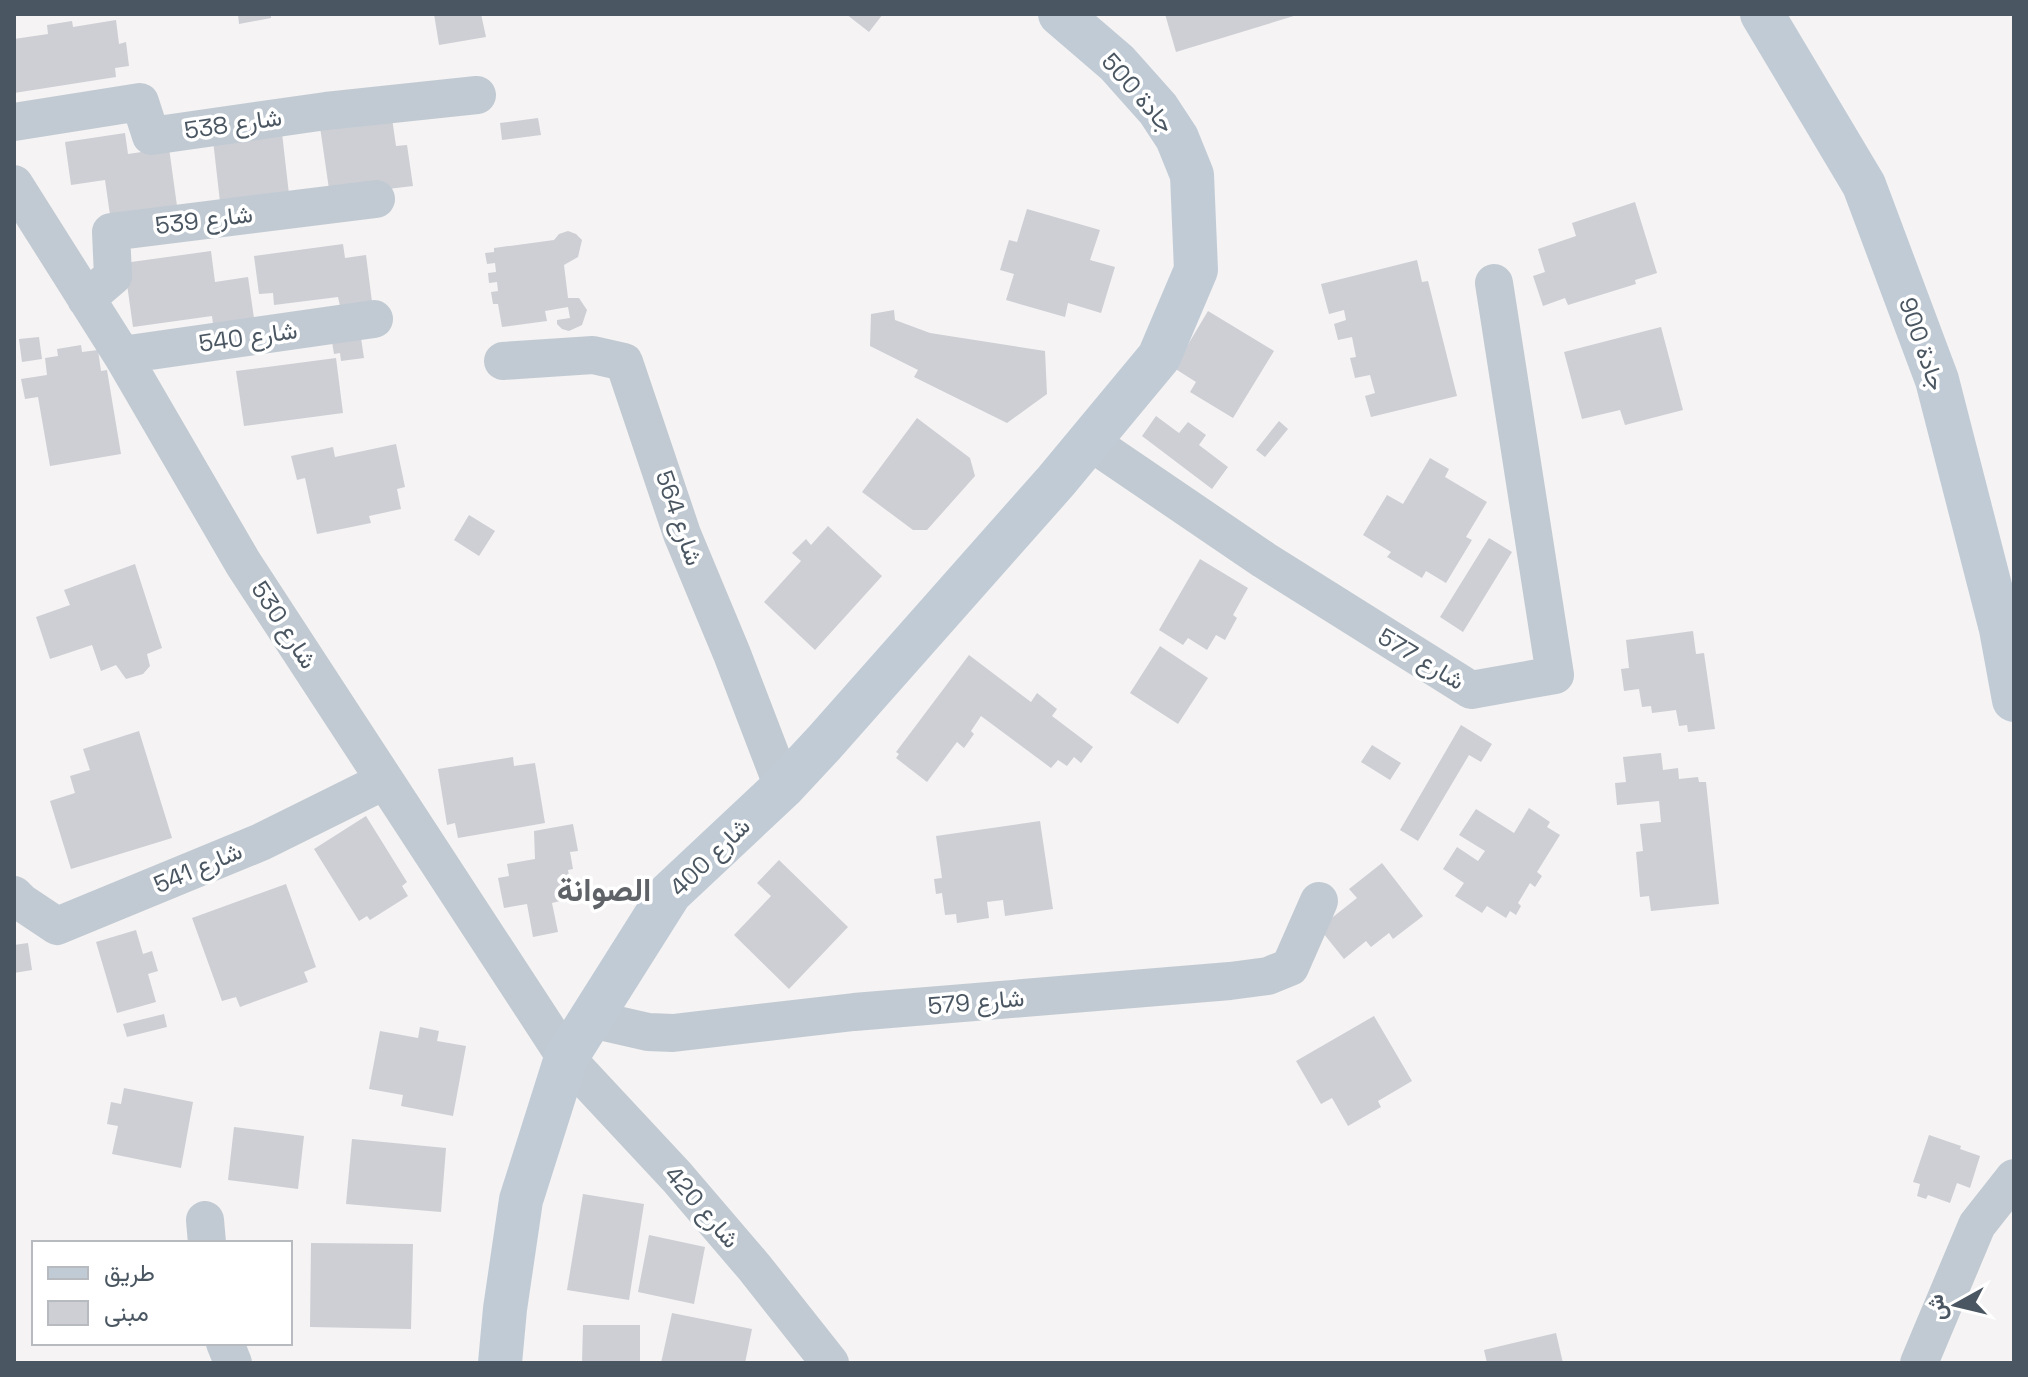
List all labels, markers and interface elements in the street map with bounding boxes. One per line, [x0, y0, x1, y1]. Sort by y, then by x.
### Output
street label: جادة 500 [1095, 46, 1182, 139]
street label: شارع 538 [182, 101, 284, 147]
street label: شارع 539 [153, 198, 255, 242]
street label: جادة 900 [1892, 293, 1953, 395]
street label: شارع 540 [197, 314, 299, 360]
street label: شارع 564 [648, 466, 710, 570]
street label: شارع 530 [244, 575, 324, 675]
street label: شارع 577 [1372, 621, 1470, 697]
street label: شارع 400 [663, 811, 757, 903]
street label: شارع 541 [149, 835, 247, 901]
district label: الصوانة [557, 870, 651, 910]
street label: شارع 579 [926, 982, 1026, 1022]
street label: شارع 420 [657, 1159, 747, 1255]
legend [32, 1241, 292, 1345]
text: طريق [104, 1257, 155, 1288]
north arrow [1916, 1265, 1996, 1345]
text: ش [1920, 1293, 1952, 1323]
text: مبنى [104, 1297, 149, 1328]

